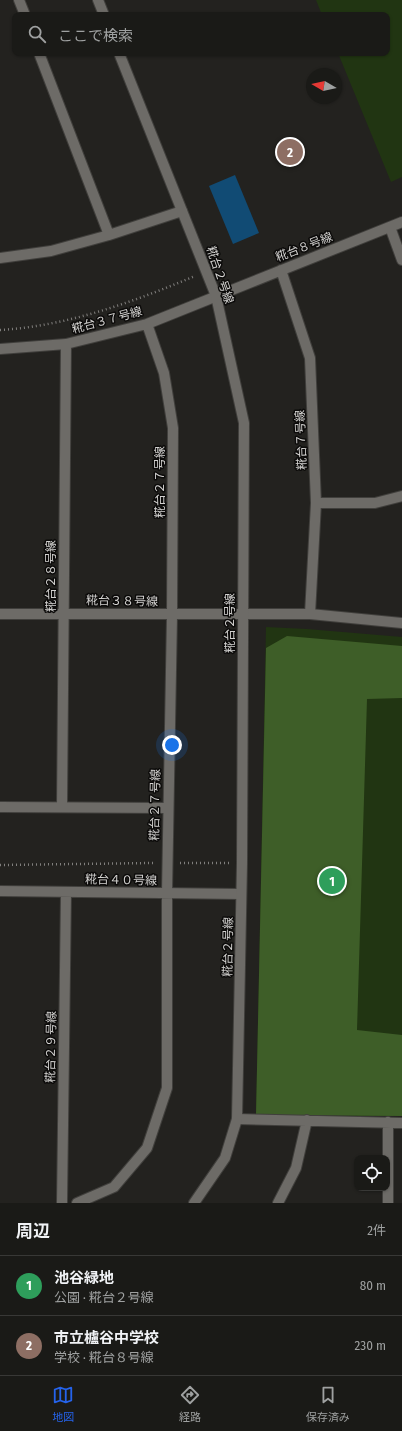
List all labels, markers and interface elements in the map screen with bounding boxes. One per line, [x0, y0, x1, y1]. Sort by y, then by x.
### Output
search box [12, 12, 390, 56]
icon: search [26, 23, 48, 45]
text: ここで検索 [58, 27, 133, 45]
north arrow [306, 68, 342, 104]
pin: 2 [277, 137, 303, 167]
street label: 糀台８号線 [273, 230, 335, 264]
street label: 糀台２号線 [204, 244, 236, 306]
street label: 糀台３７号線 [70, 304, 144, 336]
street label: 糀台７号線 [293, 410, 309, 470]
street label: 糀台２７号線 [153, 446, 167, 518]
street label: 糀台２８号線 [44, 540, 58, 612]
street label: 糀台３８号線 [86, 593, 158, 609]
street label: 糀台２号線 [223, 593, 237, 653]
your location [162, 735, 182, 755]
street label: 糀台２７号線 [147, 769, 163, 841]
pin: 1 [319, 866, 345, 896]
street label: 糀台４０号線 [85, 872, 157, 888]
street label: 糀台２号線 [220, 917, 236, 977]
street label: 糀台２９号線 [43, 1011, 59, 1083]
map controls [354, 1155, 390, 1191]
button: locate [354, 1155, 390, 1191]
text: 周辺 [16, 1221, 50, 1242]
text: 2件 [367, 1223, 386, 1238]
text: 池谷緑地 [54, 1269, 114, 1287]
text: 1 [26, 1278, 32, 1293]
text: 80 m [360, 1278, 386, 1293]
text: 公園 · 糀台２号線 [54, 1290, 154, 1305]
text: 市立櫨谷中学校 [54, 1329, 159, 1347]
text: 2 [26, 1338, 32, 1353]
text: 230 m [355, 1338, 386, 1353]
text: 学校 · 糀台８号線 [54, 1350, 154, 1365]
tab: 地図 [52, 1384, 74, 1424]
tab: 経路 [179, 1384, 201, 1424]
tab: 保存済み [306, 1384, 350, 1424]

